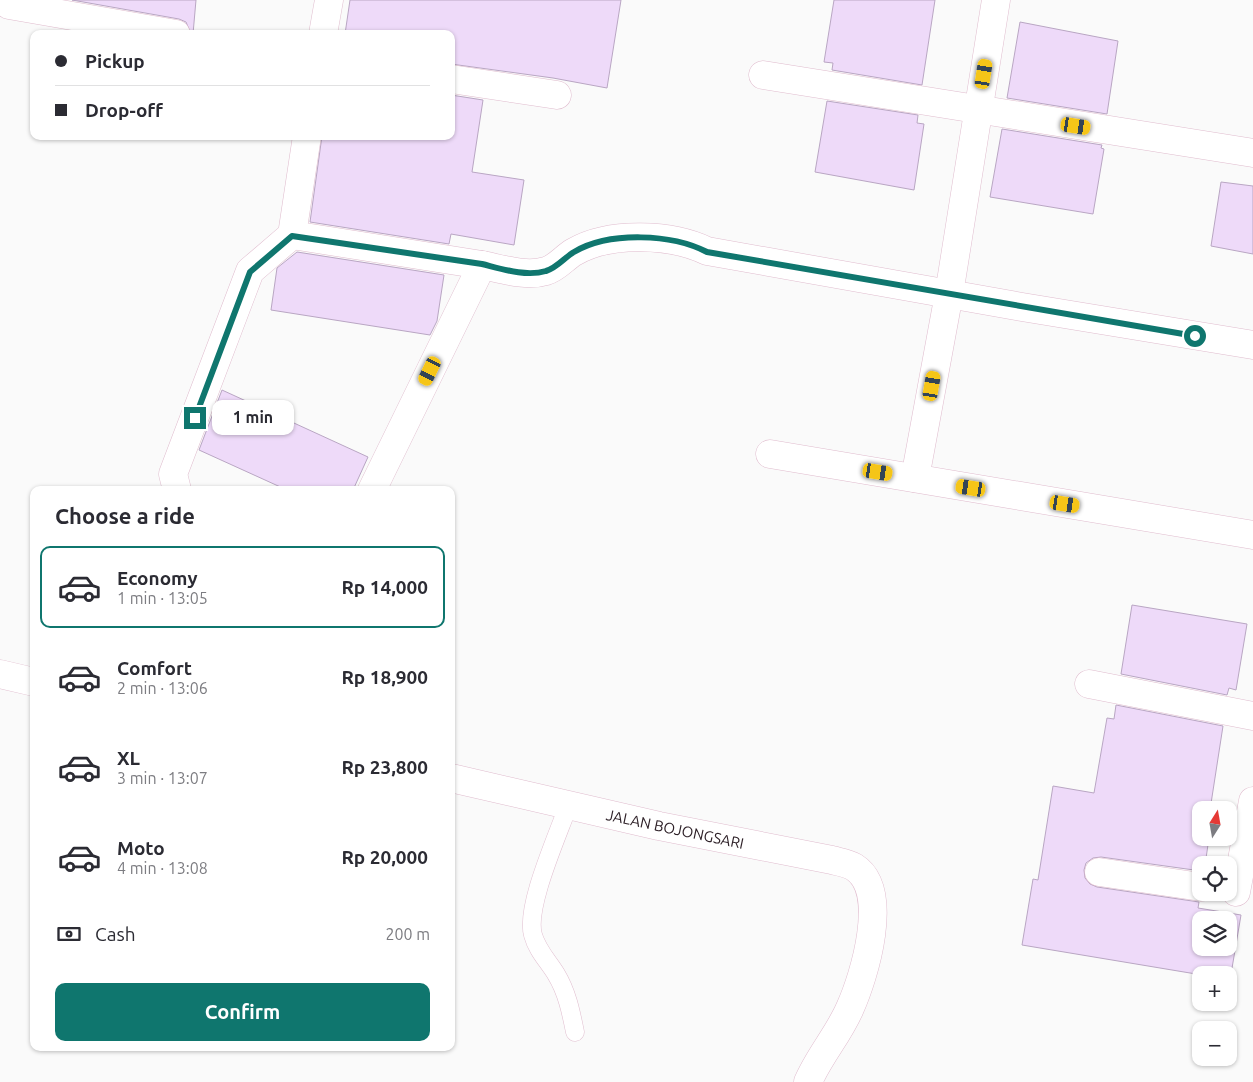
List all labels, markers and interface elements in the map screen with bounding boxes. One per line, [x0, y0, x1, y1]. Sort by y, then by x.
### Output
text: Pickup [85, 50, 145, 72]
car [974, 58, 993, 90]
text: Drop-off [85, 99, 163, 121]
car [1060, 116, 1091, 136]
route start [1184, 325, 1206, 347]
car [416, 354, 443, 388]
car [922, 370, 941, 402]
callout: 1 min [212, 400, 295, 436]
route end [184, 407, 206, 429]
text: 1 min [233, 408, 273, 426]
car [862, 462, 893, 482]
car [955, 478, 986, 498]
car [1049, 494, 1080, 514]
text: Choose a ride [55, 503, 195, 528]
icon: car [57, 565, 102, 610]
text: Economy [117, 567, 198, 589]
text: Rp 14,000 [341, 576, 428, 598]
text: 1 min · 13:05 [117, 589, 208, 607]
icon: car [57, 655, 102, 700]
text: Comfort [117, 657, 192, 679]
text: Rp 18,900 [341, 666, 428, 688]
text: 2 min · 13:06 [117, 679, 208, 697]
icon: car [57, 745, 102, 790]
text: XL [117, 747, 140, 769]
text: Rp 23,800 [341, 756, 428, 778]
text: 3 min · 13:07 [117, 769, 208, 787]
north arrow [1192, 801, 1238, 846]
map controls [1192, 801, 1237, 1066]
street label: JALAN BOJONGSARI [605, 806, 745, 852]
icon: car [57, 835, 102, 880]
text: Moto [117, 837, 165, 859]
text: Rp 20,000 [341, 846, 428, 868]
button: locate [1192, 856, 1237, 901]
text: 4 min · 13:08 [117, 859, 208, 877]
button: layers [1192, 911, 1237, 956]
icon: cash [55, 920, 83, 948]
text: Cash [95, 923, 136, 945]
text: 200 m [385, 925, 430, 943]
button: + [1192, 966, 1237, 1011]
button: Confirm [55, 983, 430, 1041]
button: − [1192, 1021, 1237, 1066]

